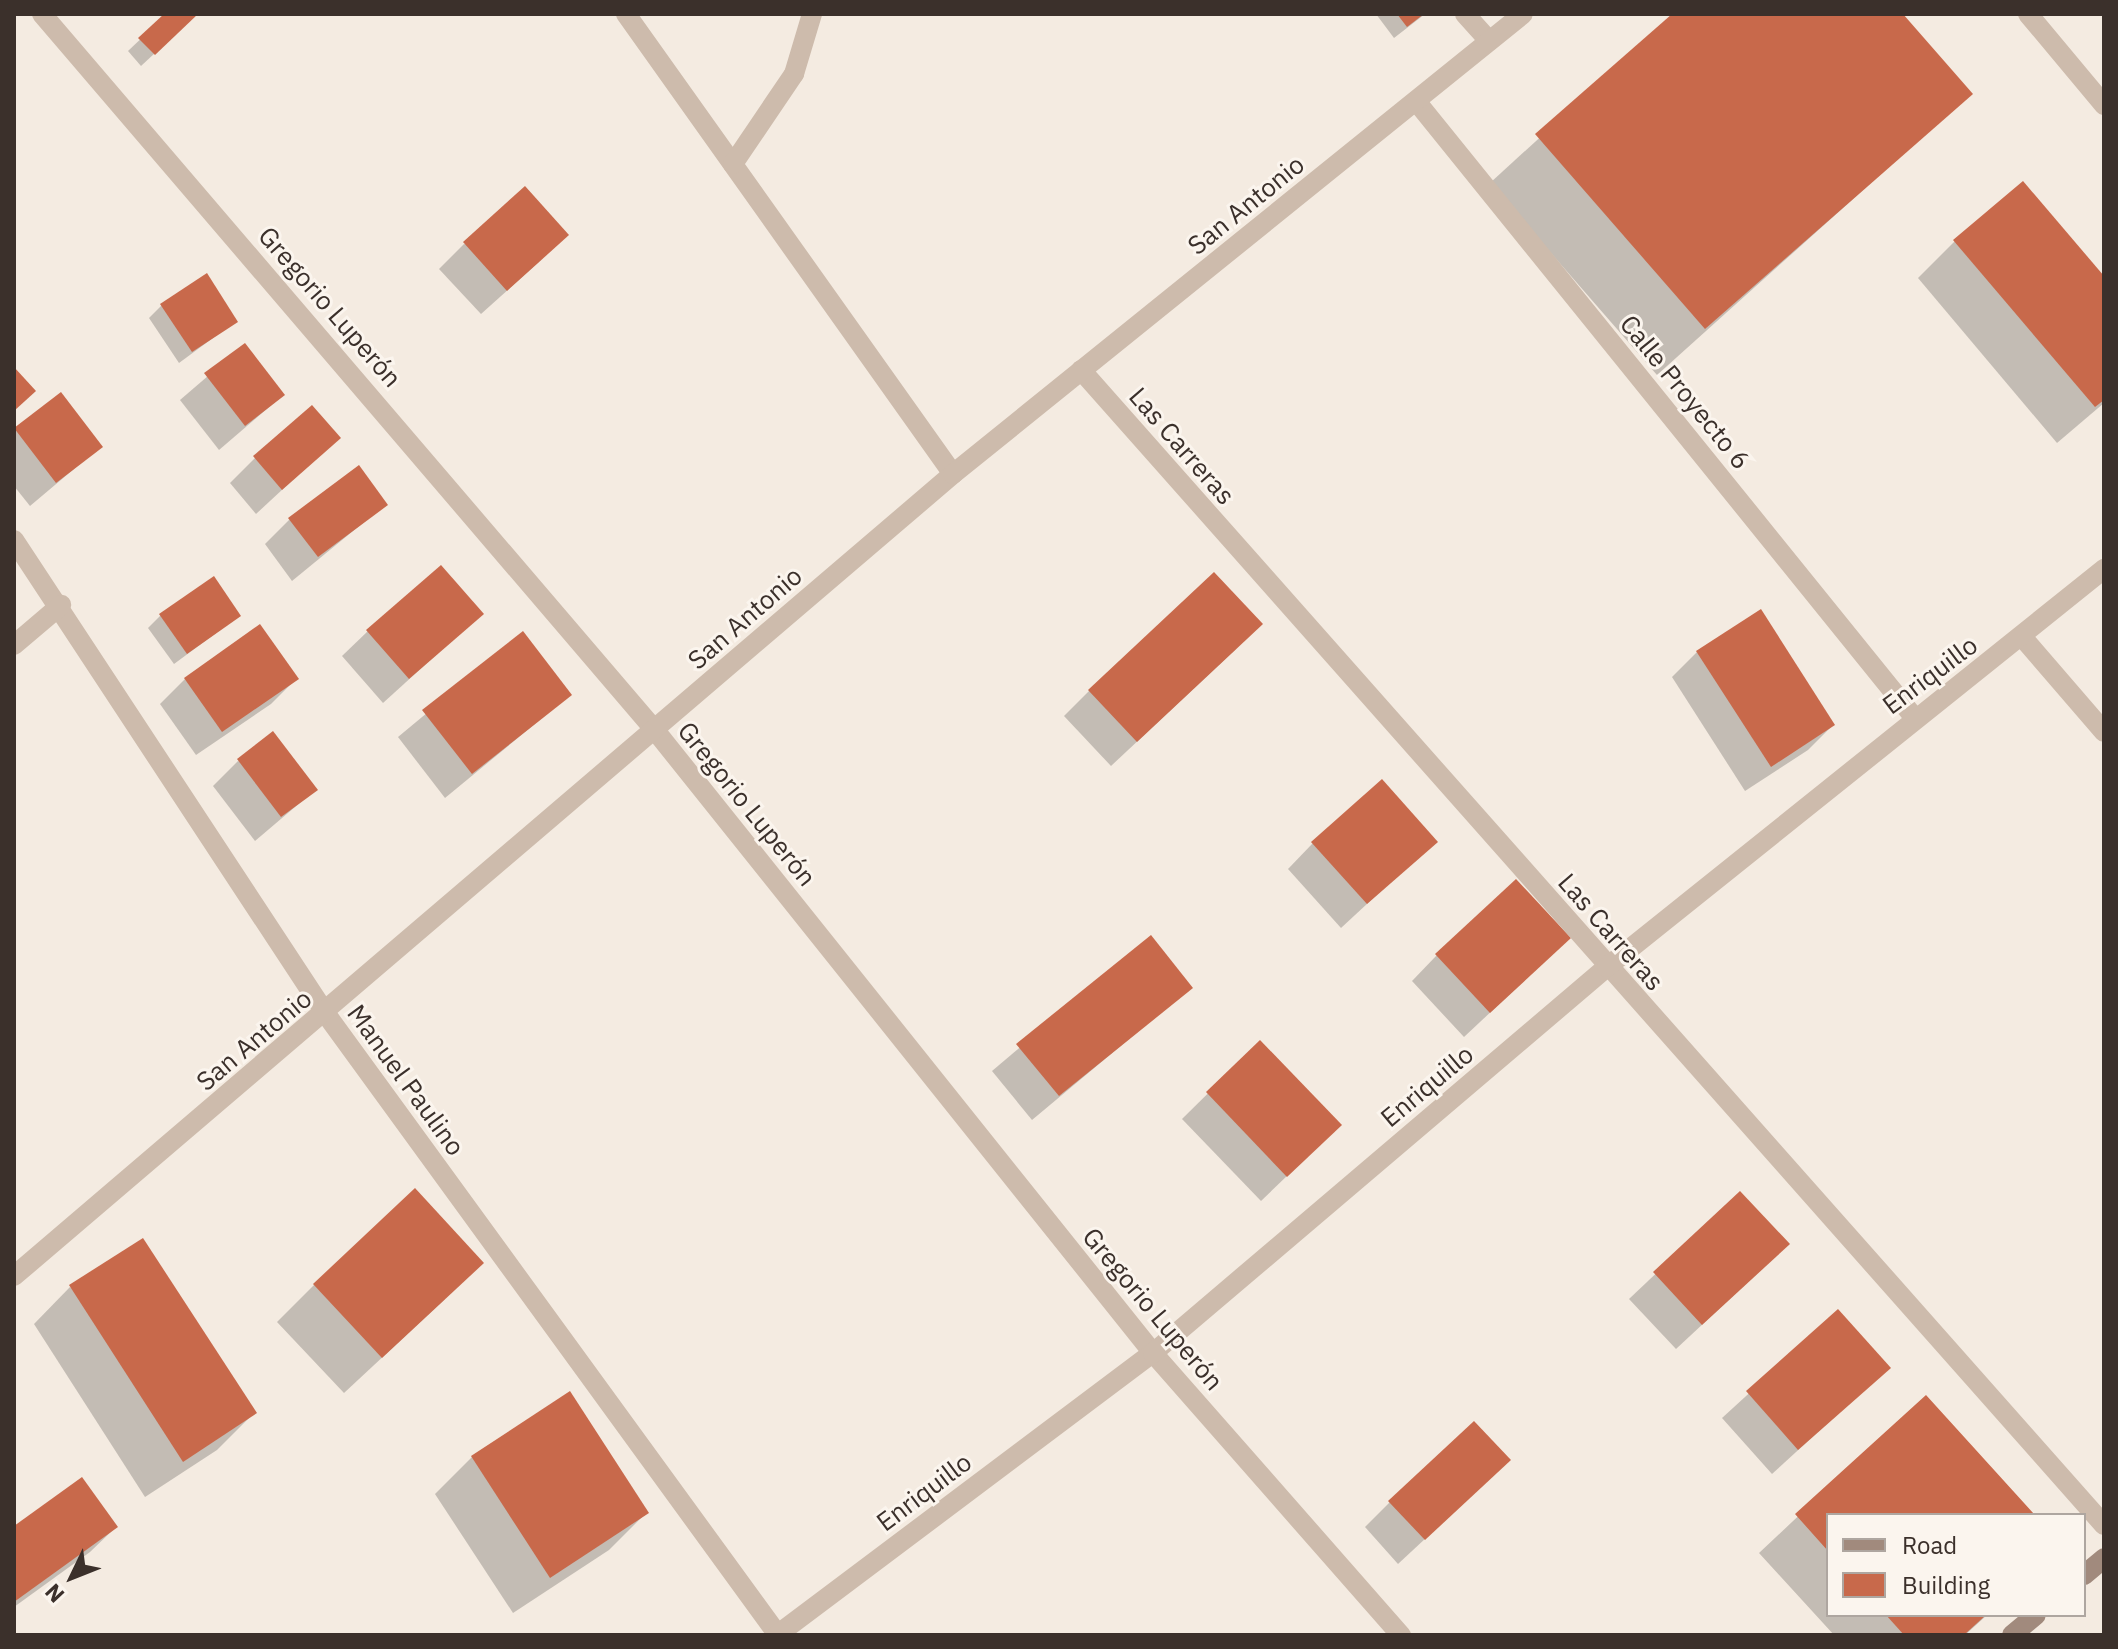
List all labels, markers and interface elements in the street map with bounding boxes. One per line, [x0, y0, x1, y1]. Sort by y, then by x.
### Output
street label: San Antonio [1181, 149, 1311, 261]
street label: Gregorio Luperón [252, 220, 408, 394]
street label: Calle Proyecto 6 [1613, 309, 1757, 475]
street label: Las Carreras [1123, 381, 1241, 511]
street label: San Antonio [682, 560, 808, 676]
street label: Enriquillo [1876, 629, 1984, 721]
street label: Gregorio Luperón [671, 716, 823, 892]
street label: Las Carreras [1552, 867, 1670, 997]
street label: San Antonio [190, 983, 318, 1097]
street label: Manuel Paulino [341, 998, 471, 1162]
street label: Enriquillo [1374, 1038, 1480, 1134]
street label: Gregorio Luperón [1076, 1222, 1230, 1396]
street label: Enriquillo [870, 1446, 978, 1538]
legend [1826, 1513, 2086, 1617]
text: Road [1902, 1529, 1957, 1561]
north arrow [32, 1537, 112, 1617]
text: Building [1902, 1569, 1990, 1601]
text: N [38, 1578, 70, 1609]

